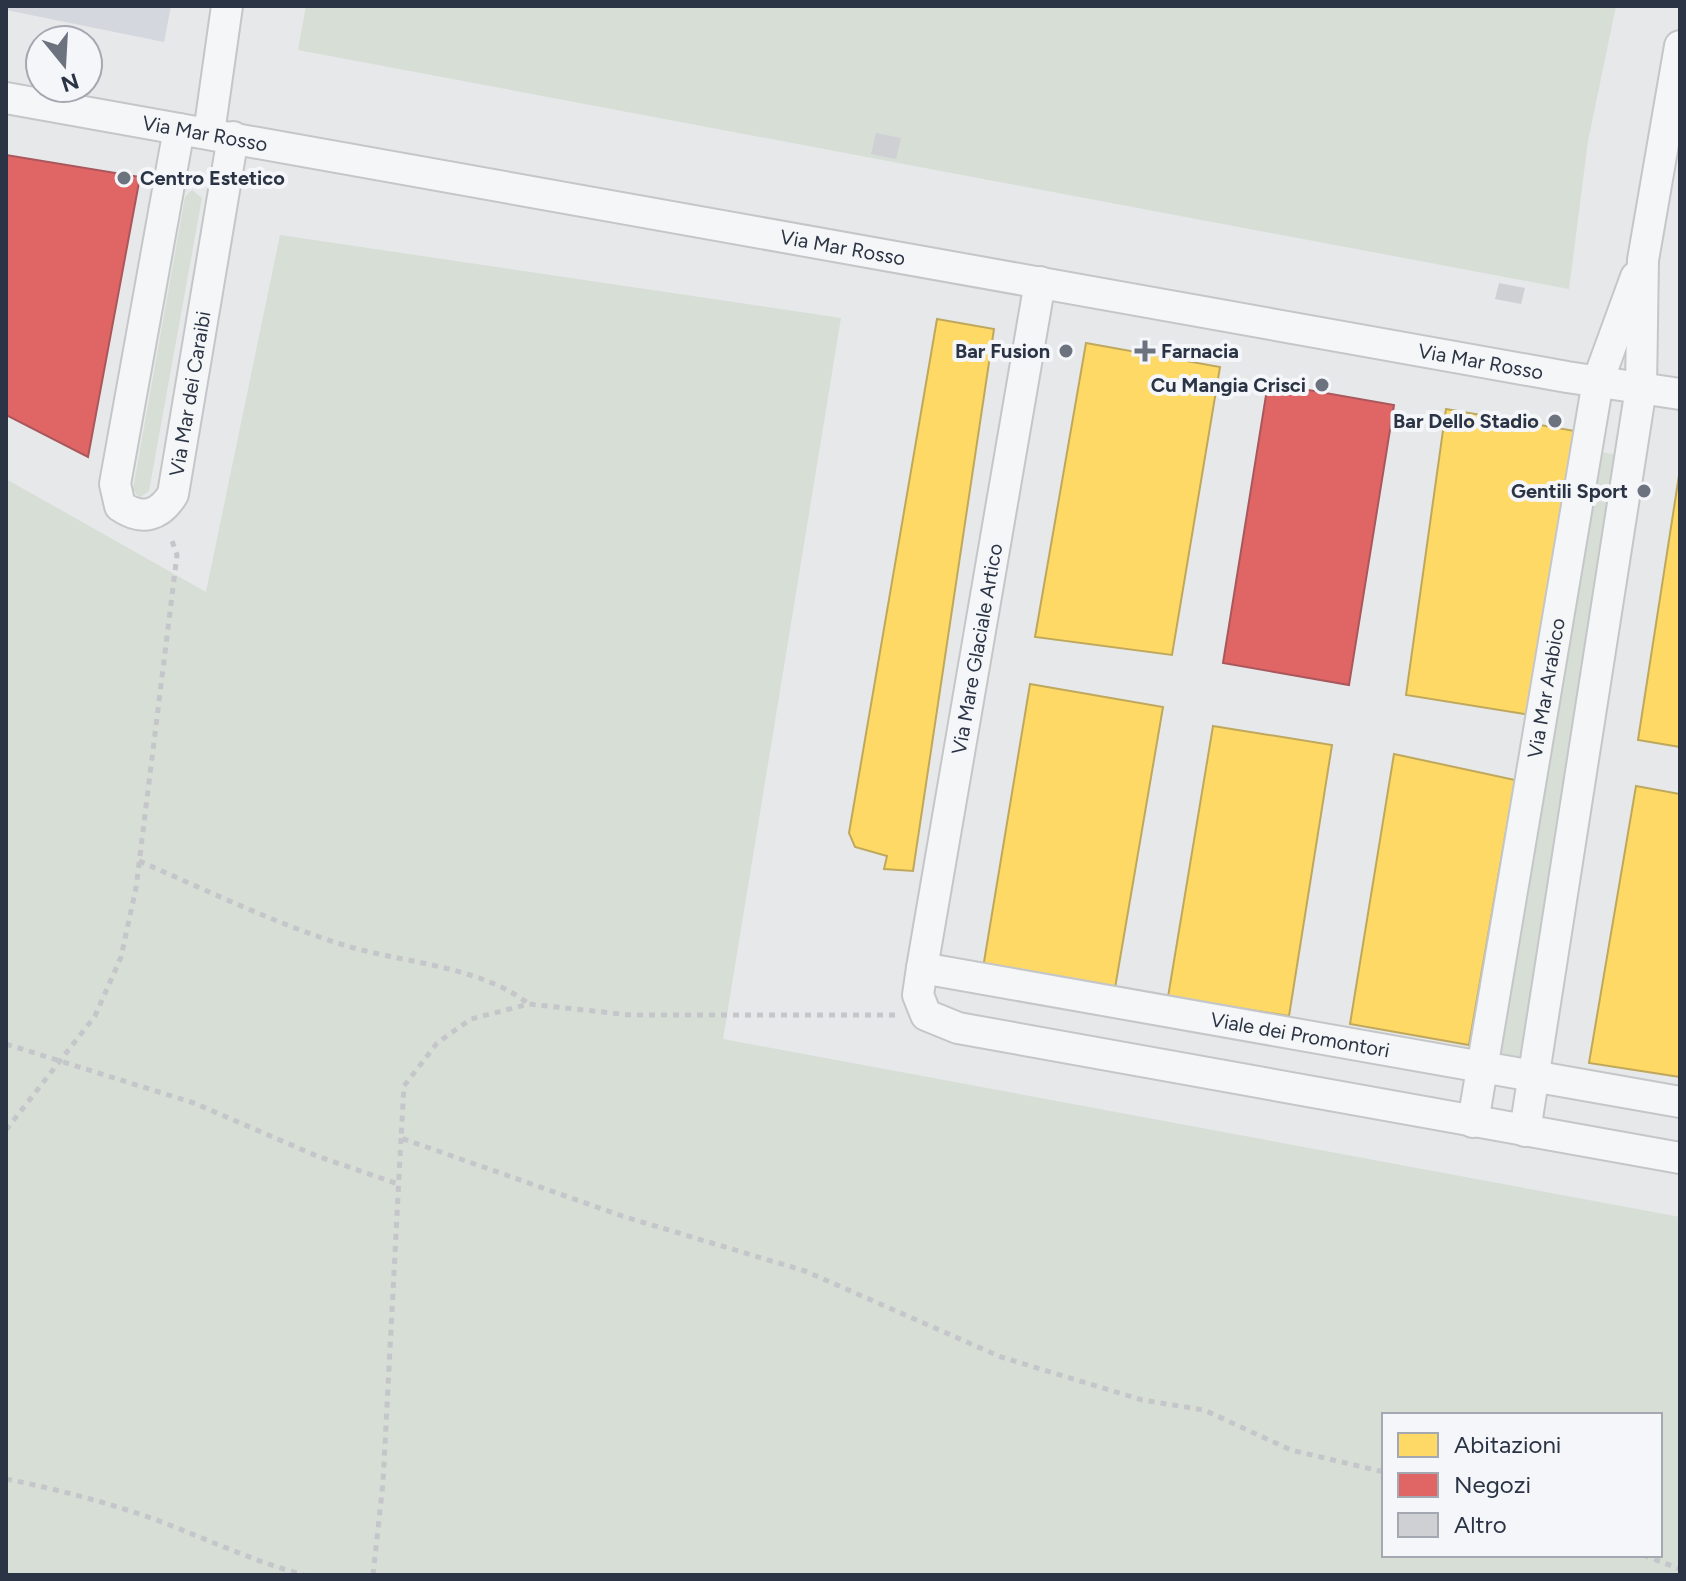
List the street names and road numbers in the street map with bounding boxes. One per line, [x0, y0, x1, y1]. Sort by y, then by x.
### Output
street label: Via Mar Rosso [140, 111, 269, 157]
street label: Via Mar Rosso [778, 225, 907, 271]
street label: Via Mar dei Caraibi [164, 309, 216, 478]
street label: Via Mar Rosso [1416, 339, 1545, 385]
street label: Via Mare Glaciale Artico [947, 542, 1007, 756]
street label: Via Mar Arabico [1523, 616, 1570, 760]
street label: Viale dei Promontori [1209, 1007, 1392, 1062]

